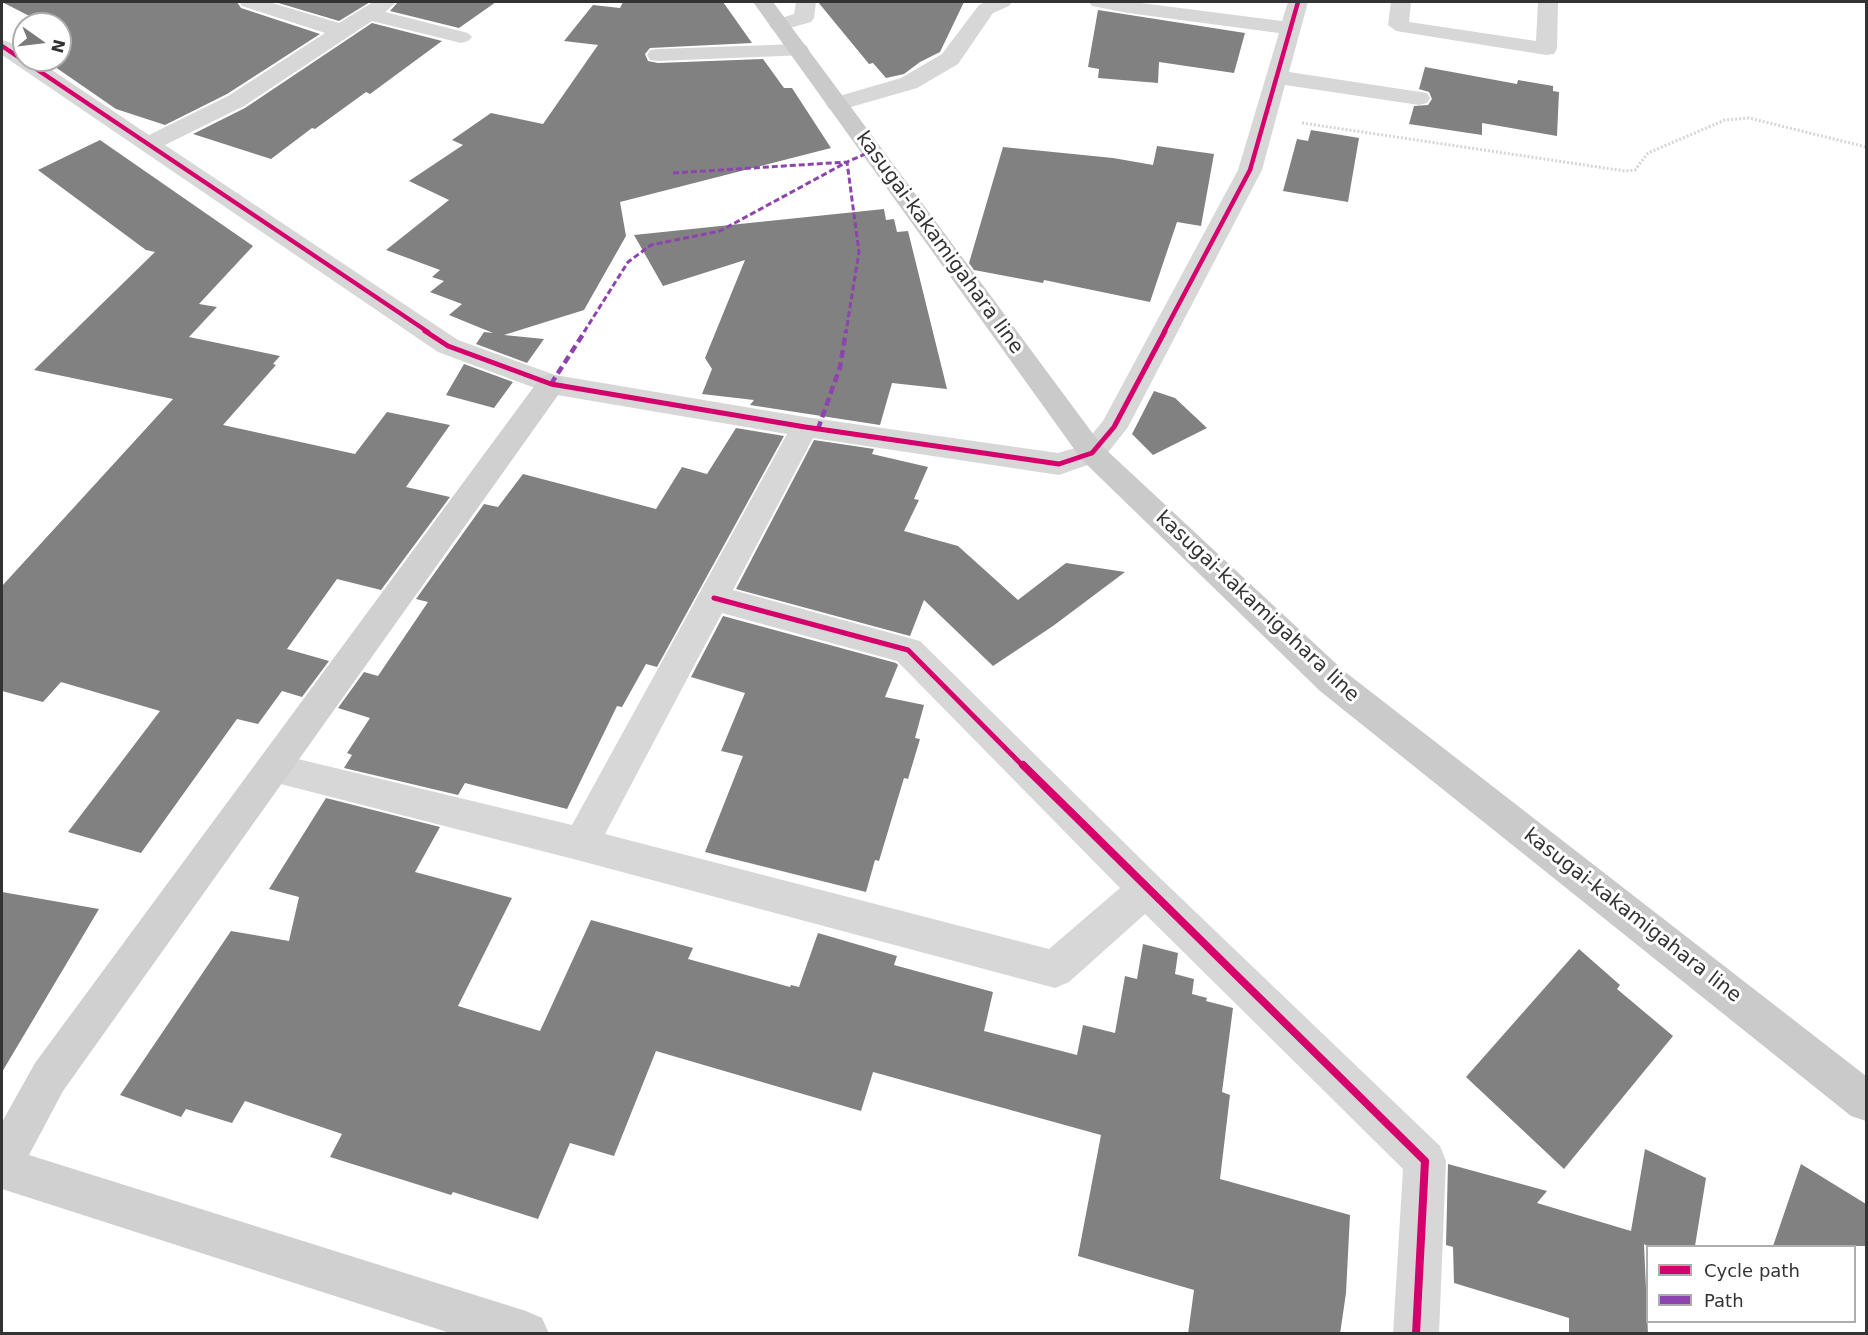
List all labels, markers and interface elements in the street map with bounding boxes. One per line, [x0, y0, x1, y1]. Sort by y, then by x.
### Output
north arrow [12, 12, 72, 72]
text: N [47, 37, 69, 55]
street label: kasugai-kakamigahara line [850, 127, 1028, 359]
street label: kasugai-kakamigahara line [1150, 506, 1364, 708]
street label: kasugai-kakamigahara line [1519, 824, 1745, 1008]
legend [1646, 1245, 1856, 1323]
text: Cycle path [1704, 1260, 1800, 1281]
text: Path [1704, 1290, 1744, 1311]

